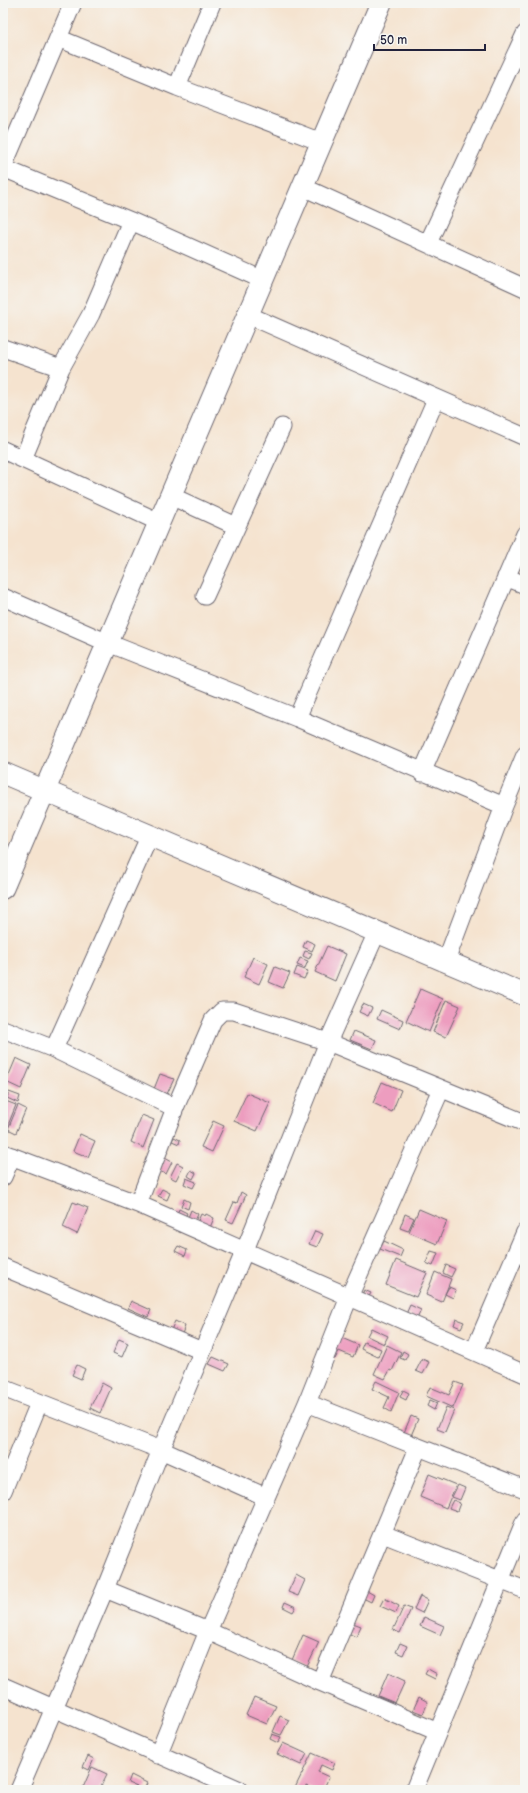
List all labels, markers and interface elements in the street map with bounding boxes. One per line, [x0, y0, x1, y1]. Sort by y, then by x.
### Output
scale bar [374, 26, 485, 52]
text: 50 m [380, 33, 407, 48]

